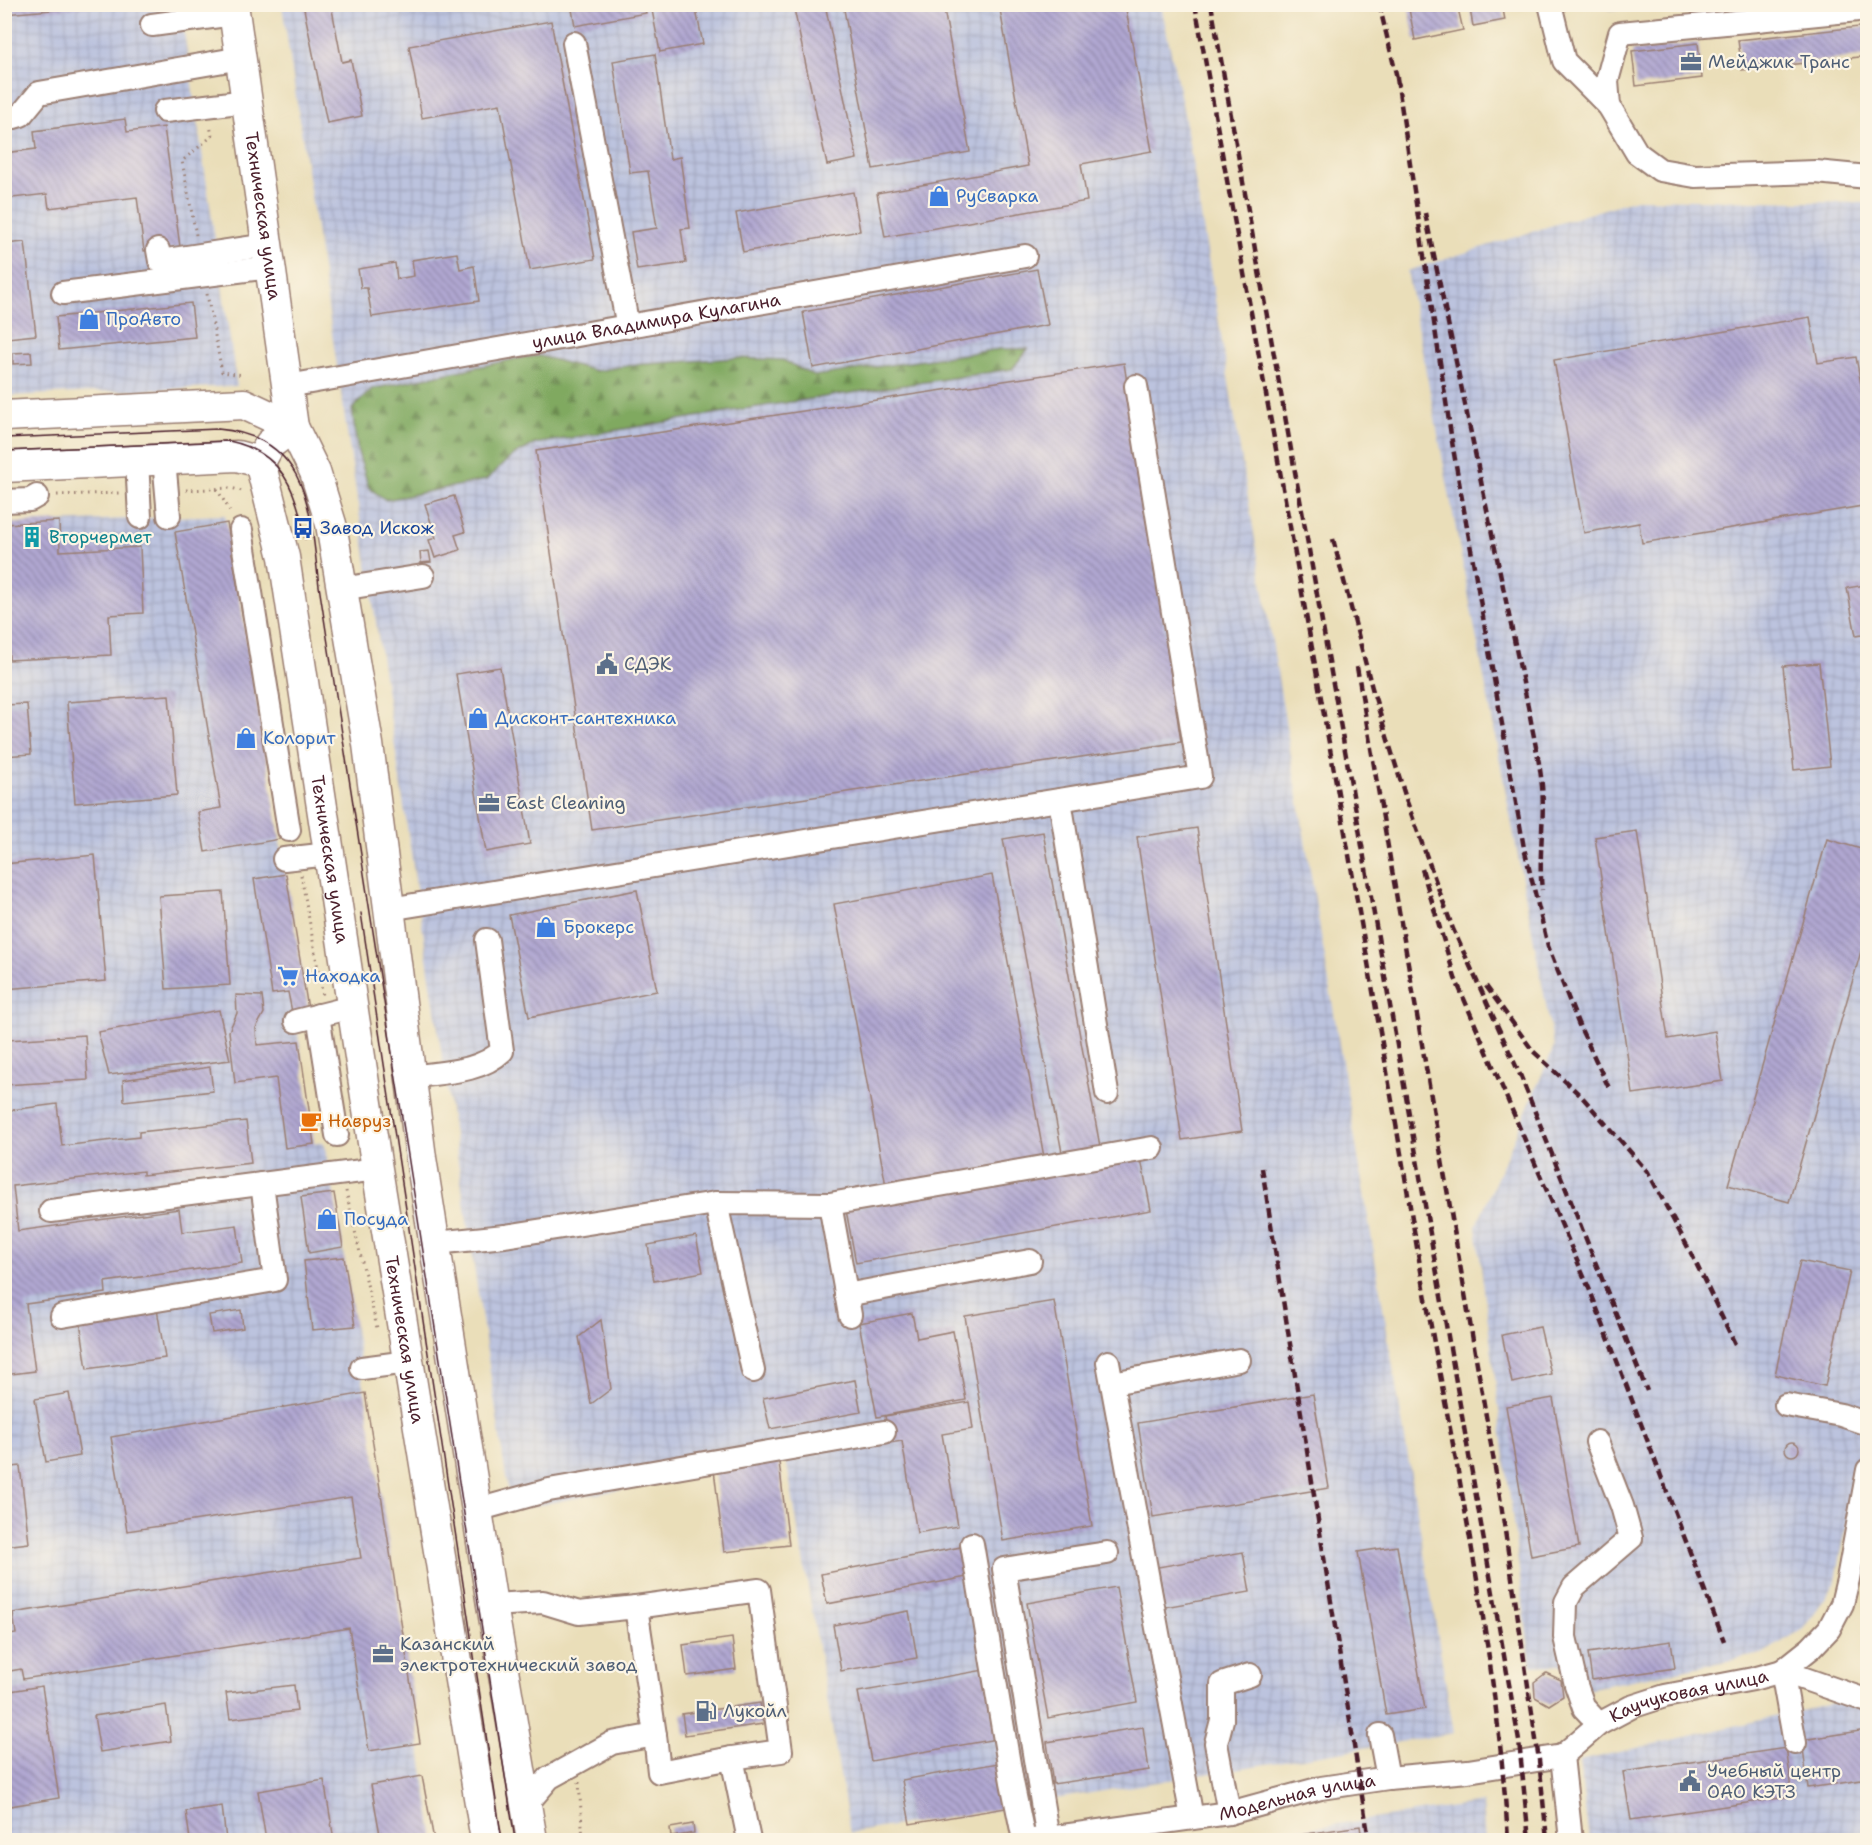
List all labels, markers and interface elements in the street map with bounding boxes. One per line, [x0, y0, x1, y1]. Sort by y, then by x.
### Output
office icon: Мейджик Транс [1679, 50, 1703, 74]
place label: Мейджик Транс [1708, 50, 1850, 74]
street label: Техническая улица [239, 130, 287, 302]
shop icon: РуСварка [927, 184, 951, 208]
place label: РуСварка [956, 184, 1038, 208]
street label: улица Владимира Кулагина [530, 287, 782, 355]
shop icon: ПроАвто [77, 307, 101, 331]
place label: ПроАвто [106, 307, 181, 331]
bus stop icon: Завод Искож [291, 516, 315, 540]
place label: Завод Искож [320, 516, 435, 540]
building icon: Вторчермет [20, 525, 44, 549]
place label: Вторчермет [49, 525, 153, 549]
public building icon: СДЭК [595, 652, 619, 676]
place label: СДЭК [624, 652, 672, 676]
shop icon: Дисконт-сантехника [466, 706, 490, 730]
place label: Дисконт-сантехника [495, 706, 676, 730]
shop icon: Колорит [234, 726, 258, 750]
place label: Колорит [263, 726, 336, 750]
street label: Техническая улица [305, 774, 355, 945]
office icon: East Cleaning [477, 791, 501, 815]
place label: East Cleaning [506, 791, 626, 815]
shop icon: Брокерс [534, 915, 558, 939]
place label: Брокерс [563, 915, 634, 939]
supermarket icon: Находка [276, 964, 300, 988]
place label: Находка [305, 964, 380, 988]
cafe icon: Навруз [299, 1109, 323, 1133]
place label: Навруз [328, 1109, 391, 1133]
shop icon: Посуда [315, 1207, 339, 1231]
place label: Посуда [344, 1207, 408, 1231]
street label: Техническая улица [379, 1254, 430, 1425]
place label: Казанский электротехнический завод [400, 1632, 638, 1677]
office icon: Казанский электротехнический завод [371, 1642, 395, 1666]
street label: Каучуковая улица [1605, 1663, 1771, 1728]
fuel station icon: Лукойл [694, 1699, 718, 1723]
place label: Лукойл [723, 1699, 787, 1723]
place label: Учебный центр ОАО КЭТЗ [1707, 1759, 1841, 1804]
street label: Модельная улица [1217, 1768, 1377, 1826]
public building icon: Учебный центр ОАО КЭТЗ [1678, 1769, 1702, 1793]

